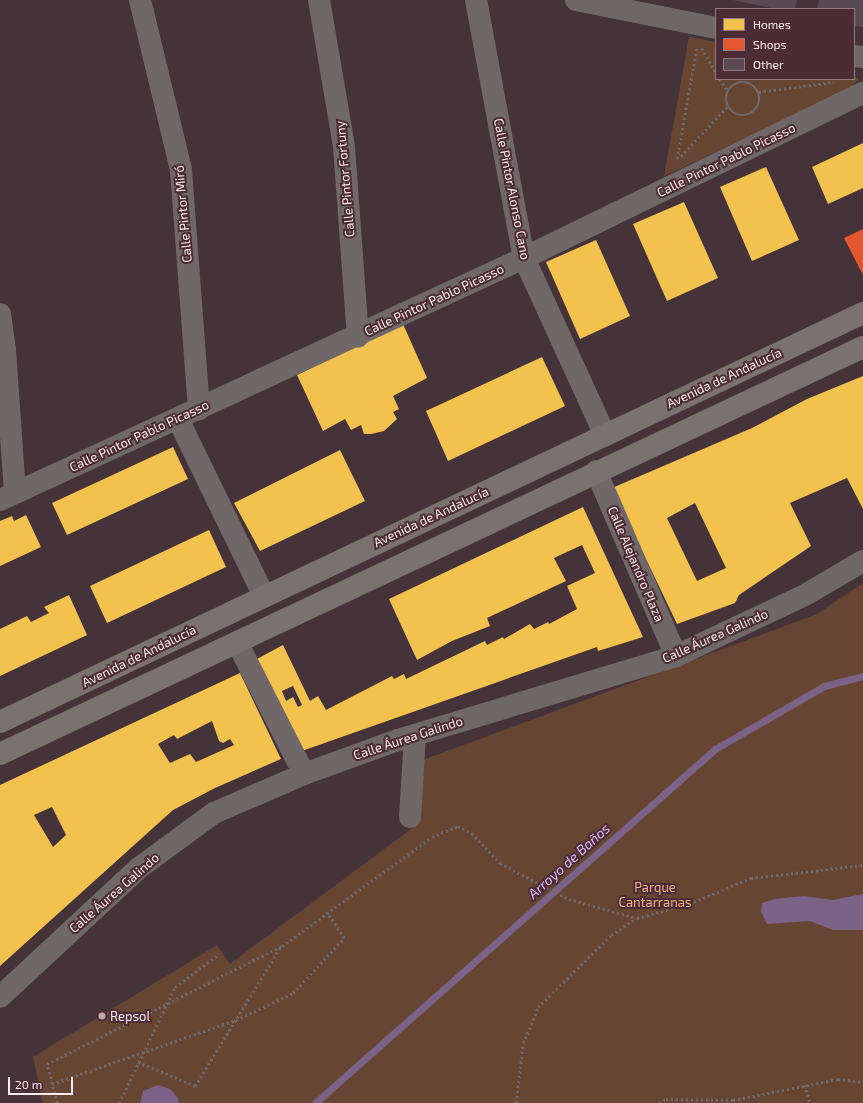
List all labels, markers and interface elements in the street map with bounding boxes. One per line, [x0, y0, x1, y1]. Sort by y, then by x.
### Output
legend [715, 8, 855, 80]
text: Homes [753, 17, 791, 31]
text: Shops [753, 37, 787, 51]
text: Other [753, 57, 784, 71]
street label: Calle Pintor Alonso Cano [491, 117, 533, 261]
street label: Calle Pintor Fortuny [332, 120, 358, 238]
street label: Calle Pintor Pablo Picasso [654, 120, 798, 200]
street label: Calle Pintor Miró [171, 164, 195, 264]
street label: Calle Pintor Pablo Picasso [362, 261, 506, 339]
street label: Avenida de Andalucía [664, 344, 784, 412]
street label: Calle Pintor Pablo Picasso [67, 397, 211, 475]
street label: Avenida de Andalucía [371, 483, 491, 551]
street label: Calle Alejandro Plaza [605, 504, 667, 624]
street label: Calle Áurea Galindo [660, 606, 770, 666]
street label: Avenida de Andalucía [79, 621, 199, 691]
street label: Calle Áurea Galindo [351, 713, 465, 763]
water label: Arroyo de Baños [525, 820, 613, 902]
street label: Calle Áurea Galindo [66, 850, 162, 936]
park label: Parque Cantarranas [618, 880, 692, 911]
place label: Repsol [110, 1008, 150, 1024]
marker: Repsol [97, 1011, 107, 1021]
scale bar [10, 1069, 75, 1095]
text: 20 m [15, 1077, 42, 1091]

